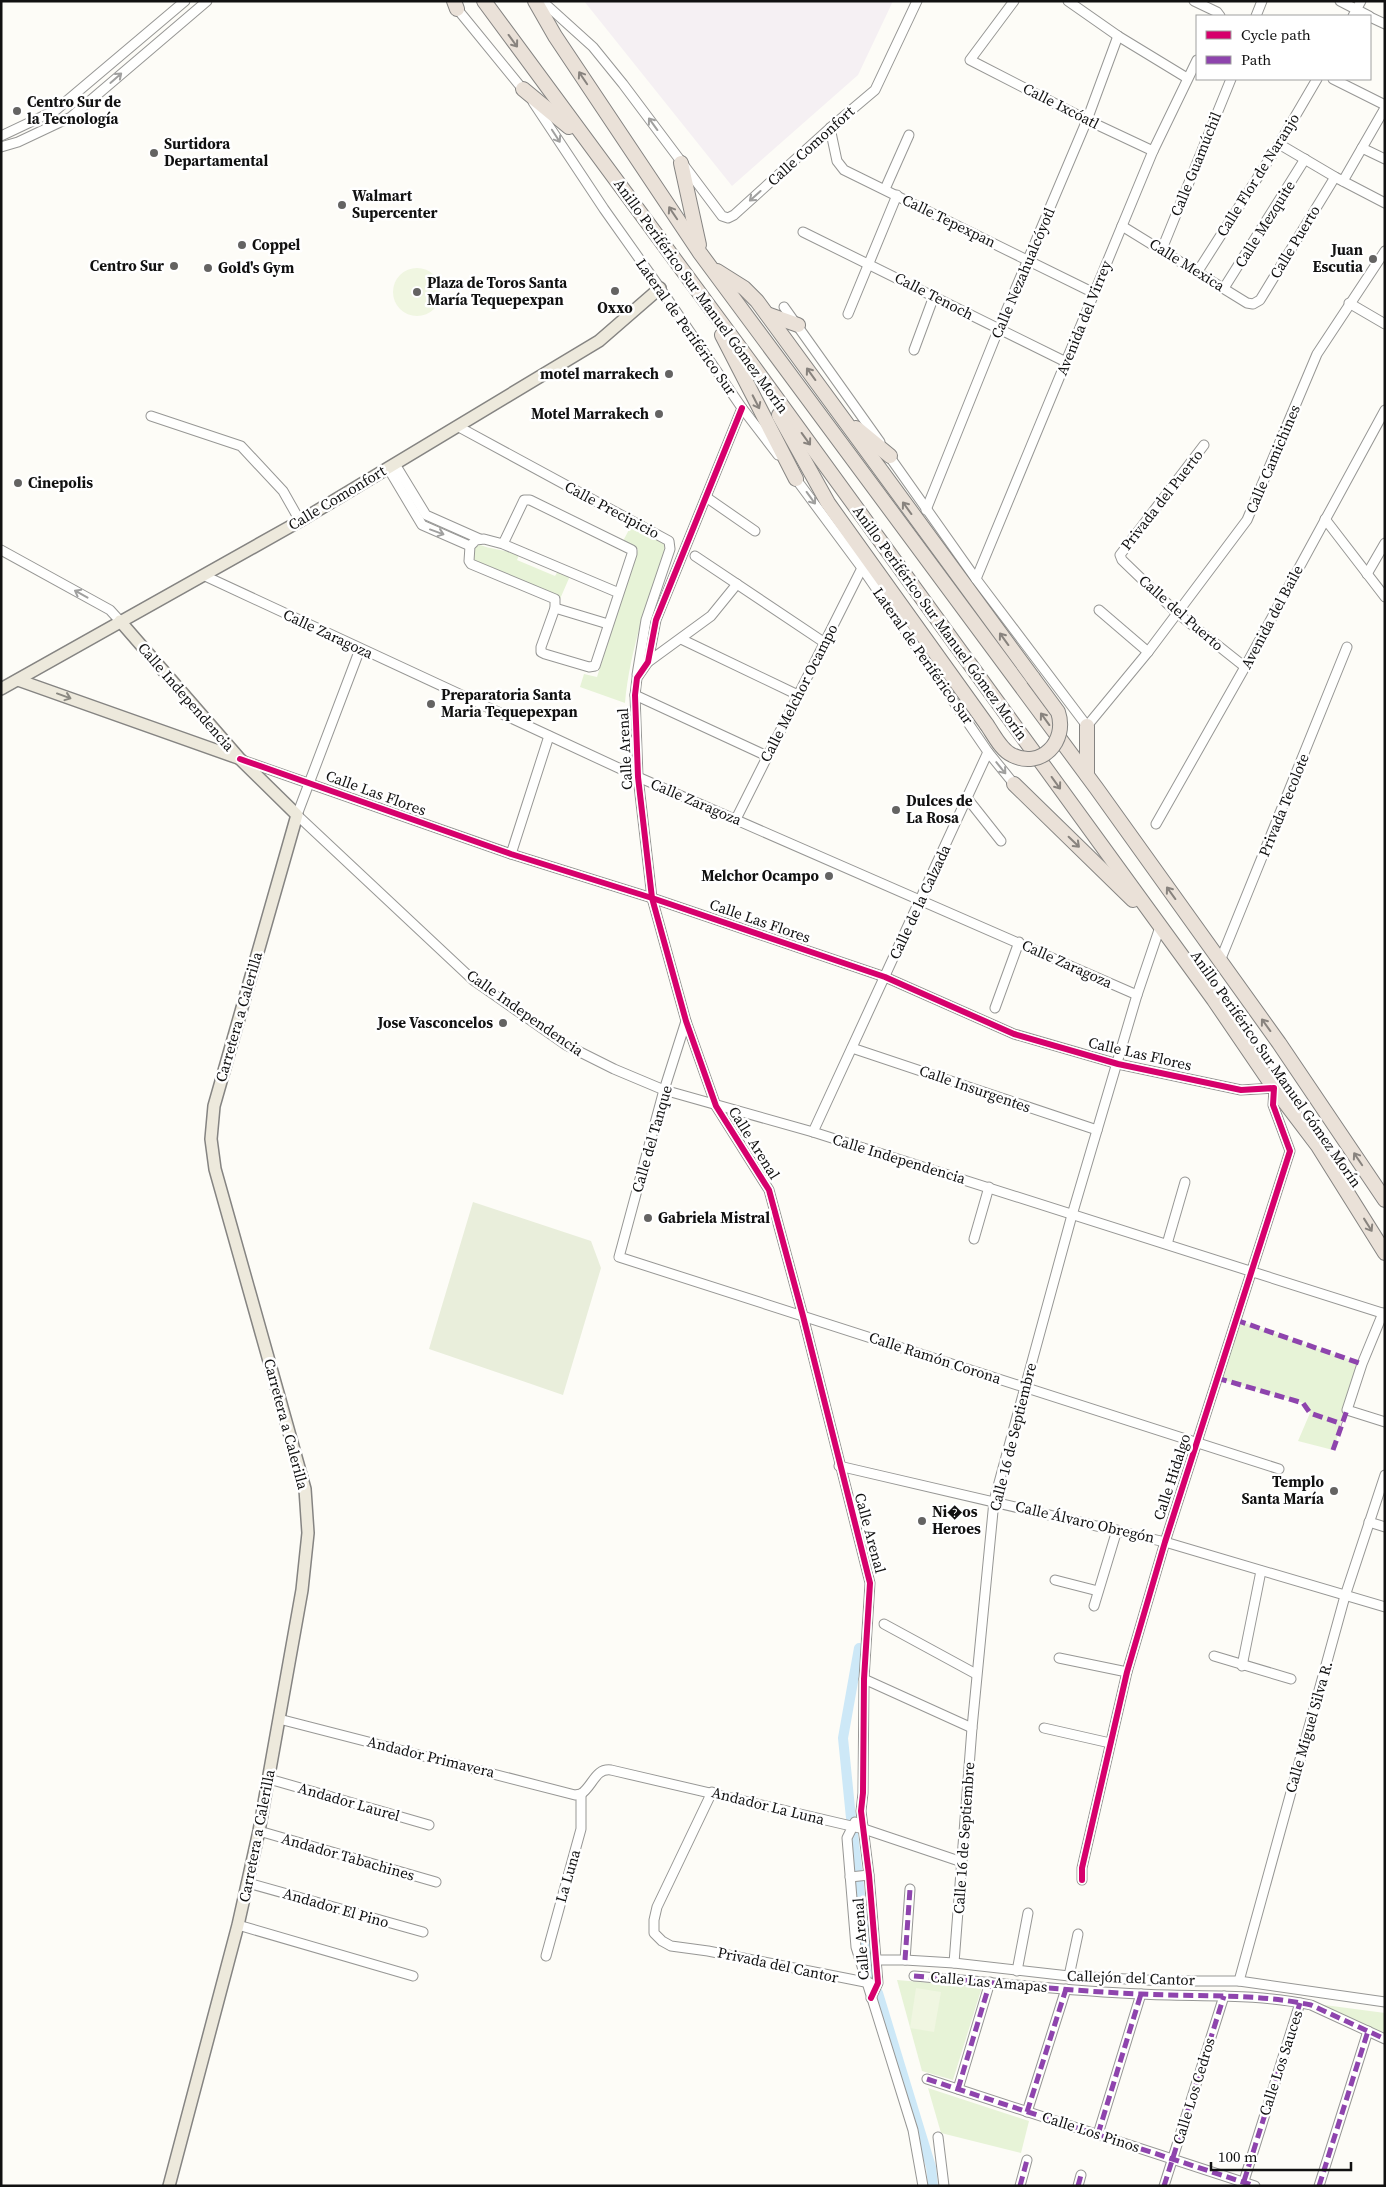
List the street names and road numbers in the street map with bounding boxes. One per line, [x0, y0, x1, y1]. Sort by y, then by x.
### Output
street label: Calle Ixcóatl [1020, 77, 1103, 134]
street label: Calle Comonfort [763, 101, 859, 190]
street label: Calle Guamúchil [1165, 108, 1226, 219]
street label: Calle Flor de Naranjo [1211, 109, 1304, 240]
street label: Anillo Periférico Sur Manuel Gómez Morín [609, 174, 794, 417]
street label: Calle Mezquite [1229, 176, 1300, 271]
street label: Calle Tepexpan [899, 189, 1000, 252]
street label: Calle Puerto [1264, 201, 1325, 282]
street label: Calle Nezahualcóyotl [985, 204, 1060, 341]
street label: Calle Mexica [1145, 233, 1229, 296]
street label: Lateral de Periférico Sur [631, 254, 742, 400]
street label: Avenida del Virrey [1051, 257, 1116, 378]
street label: Calle Tenoch [891, 267, 977, 324]
street label: Calle Camichines [1240, 401, 1305, 516]
street label: Privada del Puerto [1116, 445, 1208, 554]
street label: Calle Comonfort [284, 460, 390, 535]
street label: Calle Precipicio [561, 476, 663, 543]
street label: Anillo Periférico Sur Manuel Gómez Morín [848, 501, 1033, 744]
street label: Avenida del Baile [1235, 561, 1308, 672]
street label: Calle del Puerto [1134, 570, 1228, 655]
street label: Lateral de Periférico Sur [868, 583, 979, 729]
street label: Calle Zaragoza [280, 604, 377, 664]
street label: Calle Melchor Ocampo [755, 620, 843, 765]
street label: Calle Independencia [133, 638, 240, 756]
street label: Calle Arenal [612, 707, 637, 791]
street label: Privada Tecolote [1253, 750, 1314, 860]
street label: Calle Las Flores [323, 765, 429, 820]
street label: Calle Zaragoza [647, 773, 745, 830]
street label: Calle de la Calzada [884, 841, 955, 963]
street label: Calle Las Flores [707, 893, 813, 948]
street label: Calle Zaragoza [1019, 934, 1116, 993]
street label: Anillo Periférico Sur Manuel Gómez Morín [1186, 946, 1367, 1192]
street label: Carretera a Calerilla [210, 949, 267, 1084]
street label: Calle Independencia [463, 964, 588, 1061]
street label: Calle Las Flores [1086, 1031, 1194, 1076]
street label: Calle Insurgentes [917, 1060, 1034, 1117]
street label: Calle del Tanque [626, 1083, 677, 1195]
street label: Calle Arenal [724, 1102, 785, 1184]
street label: Calle Independencia [830, 1128, 969, 1189]
street label: Calle Ramón Corona [866, 1326, 1004, 1389]
street label: Carretera a Calerilla [259, 1356, 314, 1492]
street label: Calle 16 de Septiembre [984, 1360, 1041, 1513]
street label: Calle Hidalgo [1148, 1431, 1195, 1523]
street label: Calle Arenal [850, 1490, 891, 1576]
street label: Calle Álvaro Obregón [1013, 1495, 1157, 1548]
street label: Calle Miguel Silva R. [1280, 1658, 1337, 1795]
street label: Andador Primavera [365, 1731, 497, 1783]
street label: Calle 16 de Septiembre [948, 1761, 979, 1915]
street label: Carretera a Calerilla [233, 1767, 280, 1904]
street label: Andador Laurel [296, 1777, 403, 1826]
street label: Andador La Luna [709, 1781, 827, 1830]
street label: Andador Tabachines [279, 1827, 417, 1886]
street label: La Luna [550, 1847, 585, 1905]
street label: Andador El Pino [281, 1882, 392, 1933]
street label: Calle Arenal [847, 1897, 874, 1981]
street label: Privada del Cantor [716, 1941, 841, 1988]
street label: Callejón del Cantor [1067, 1965, 1196, 1990]
street label: Calle Las Amapas [930, 1966, 1048, 1997]
street label: Calle Los Sauces [1254, 2007, 1307, 2118]
street label: Calle Los Cedros [1167, 2035, 1220, 2147]
street label: Calle Los Pinos [1040, 2106, 1143, 2157]

